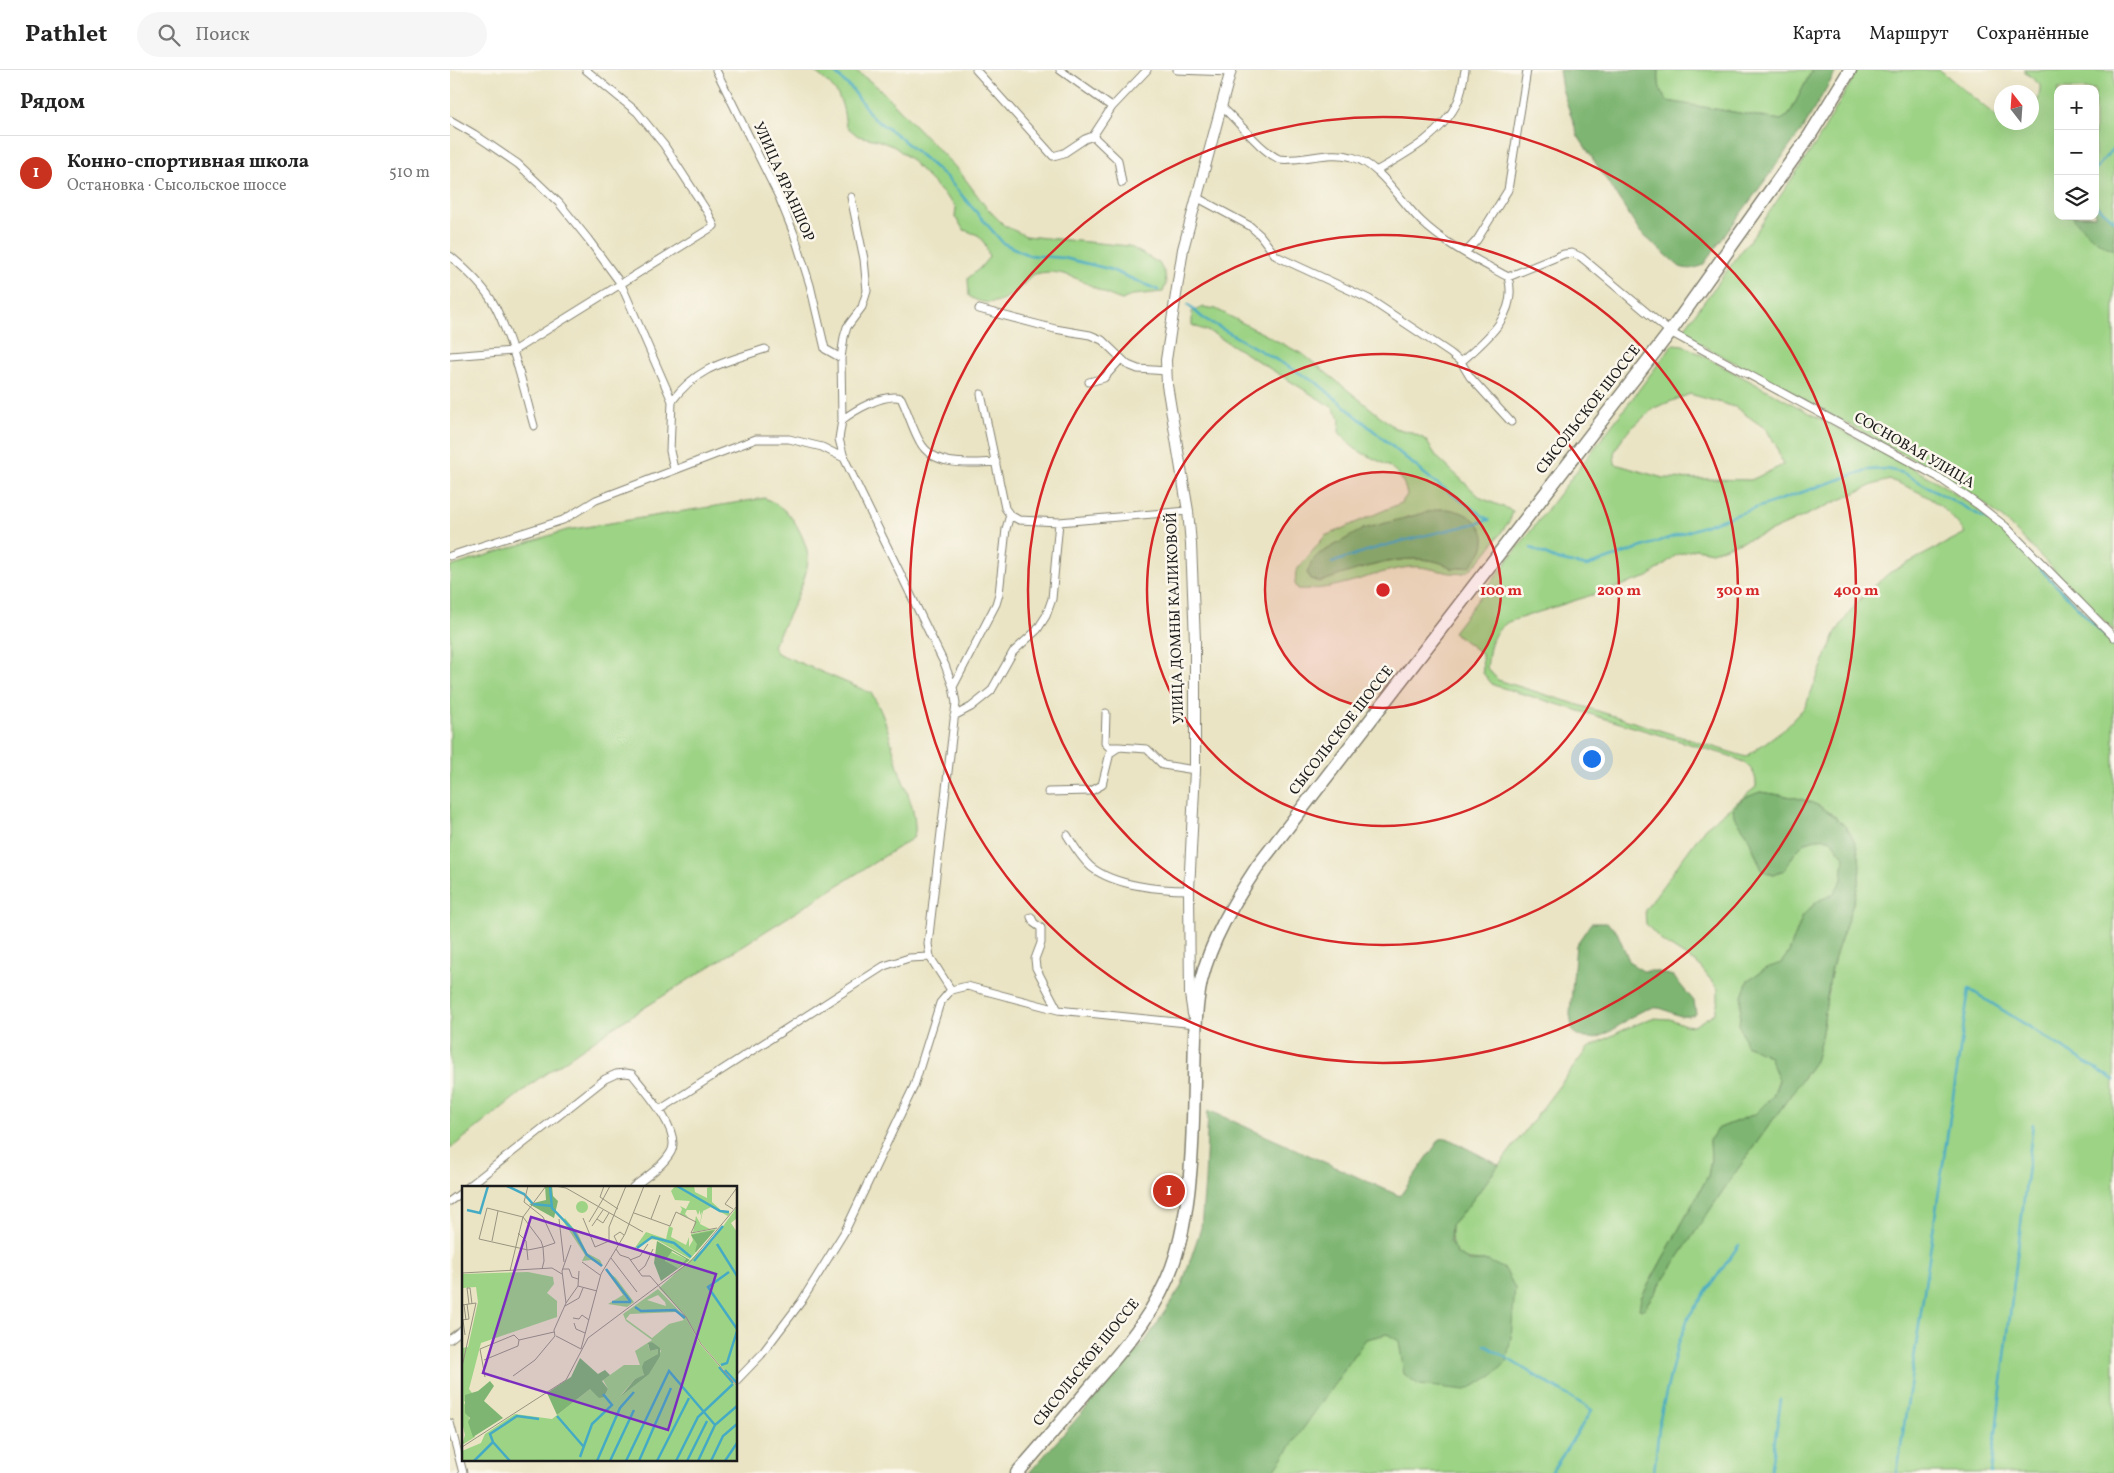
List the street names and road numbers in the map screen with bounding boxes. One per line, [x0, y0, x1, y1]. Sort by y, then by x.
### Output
street label: УЛИЦА ЯРАНШОР [747, 119, 819, 246]
street label: СЫСОЛЬСКОЕ ШОССЕ [1532, 341, 1646, 479]
street label: СОСНОВАЯ УЛИЦА [1850, 408, 1979, 494]
street label: УЛИЦА ДОМНЫ КАЛИКОВОЙ [1162, 512, 1190, 724]
street label: СЫСОЛЬСКОЕ ШОССЕ [1285, 662, 1399, 800]
street label: СЫСОЛЬСКОЕ ШОССЕ [1029, 1295, 1145, 1431]

